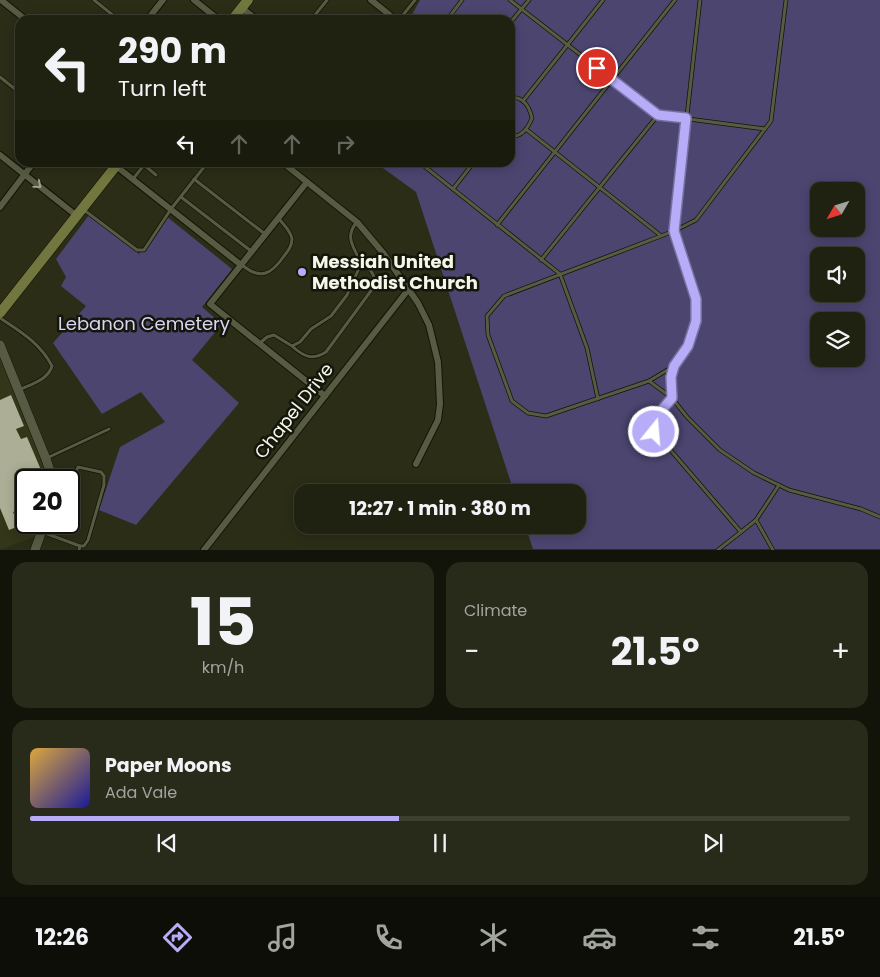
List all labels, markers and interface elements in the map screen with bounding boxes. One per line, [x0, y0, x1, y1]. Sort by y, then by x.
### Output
text: 290 m [118, 26, 227, 75]
icon: left [35, 35, 100, 100]
pin [576, 47, 618, 89]
icon: arrive [583, 54, 611, 82]
text: Turn left [118, 73, 206, 104]
icon: left [172, 130, 200, 158]
icon: ahead [225, 130, 253, 158]
icon: ahead [278, 130, 306, 158]
icon: right [331, 130, 359, 158]
one-way arrow [33, 179, 42, 188]
north arrow [810, 182, 865, 238]
map controls [810, 182, 865, 367]
button: sound [810, 247, 865, 302]
place label: Messiah United Methodist Church [312, 249, 478, 295]
marker: Messiah United Methodist Church [296, 266, 308, 278]
park label: Lebanon Cemetery [58, 311, 230, 336]
button: layers [810, 312, 865, 367]
street label: Chapel Drive [248, 358, 339, 464]
position arrow [627, 405, 679, 457]
speed limit sign: 20 [15, 469, 80, 534]
text: 12:27 · 1 min · 380 m [349, 495, 531, 522]
text: 15 [190, 577, 256, 668]
text: Climate [464, 599, 527, 622]
text: 21.5° [611, 625, 700, 678]
text: − [464, 632, 479, 671]
text: + [831, 632, 850, 671]
text: km/h [202, 656, 244, 679]
text: Paper Moons [105, 752, 232, 779]
text: Ada Vale [105, 781, 177, 804]
icon: previous [153, 829, 181, 857]
icon: pause [426, 829, 454, 857]
icon: next [699, 829, 727, 857]
icon: directions [160, 920, 195, 955]
icon: music [265, 920, 300, 955]
icon: phone [371, 920, 406, 955]
icon: climate [476, 920, 511, 955]
icon: car [582, 920, 617, 955]
icon: filters [688, 920, 723, 955]
text: 12:26 [35, 922, 89, 953]
text: 21.5° [793, 922, 845, 953]

